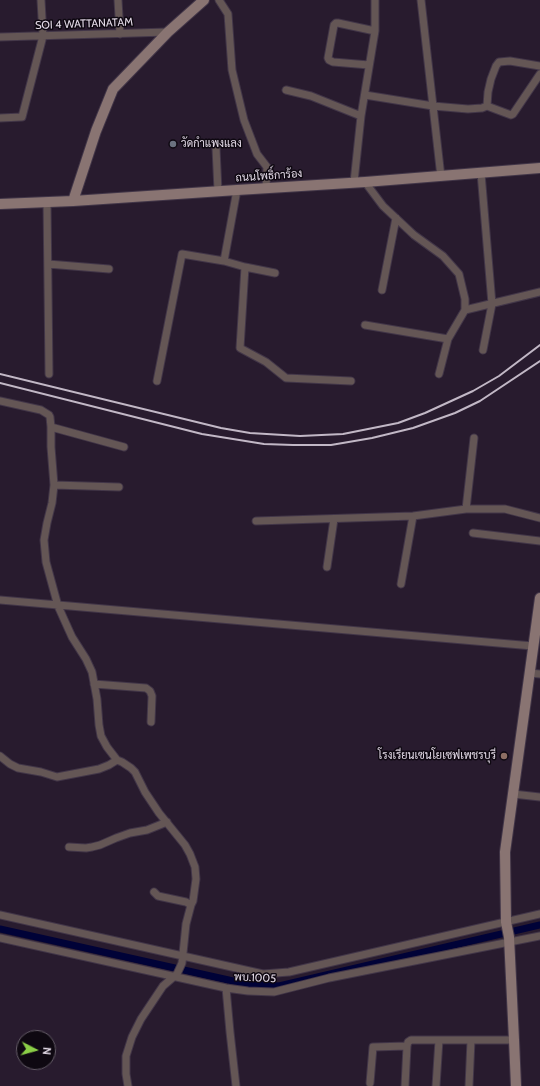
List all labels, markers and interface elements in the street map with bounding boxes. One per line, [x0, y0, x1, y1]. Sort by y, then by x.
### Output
street label: SOI 4 WATTANATAM [35, 16, 133, 32]
place label: วัดกำแพงแลง [181, 137, 242, 151]
marker: วัดกำแพงแลง [168, 139, 178, 149]
street label: ถนนโพธิ์การ้อง [235, 167, 303, 185]
place label: โรงเรียนเซนโยเซฟเพชรบุรี [378, 749, 496, 763]
marker: โรงเรียนเซนโยเซฟเพชรบุรี [499, 751, 509, 761]
street label: พบ.1005 [234, 970, 276, 986]
north arrow [16, 1030, 56, 1070]
text: N [40, 1047, 54, 1056]

